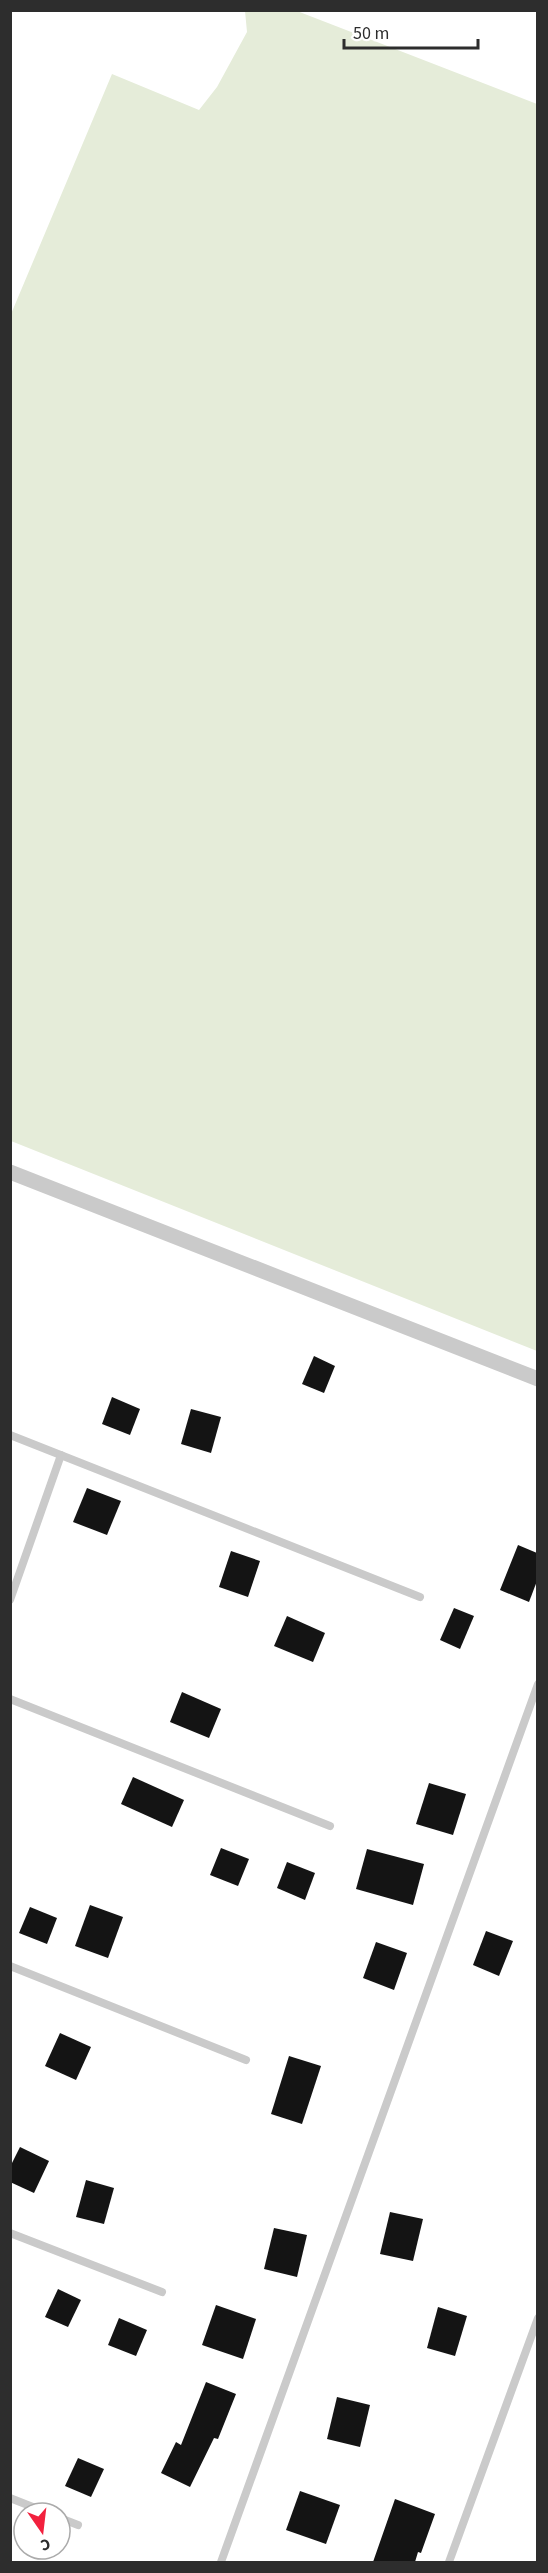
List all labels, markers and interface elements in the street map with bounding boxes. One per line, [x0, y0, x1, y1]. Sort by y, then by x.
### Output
scale bar [344, 12, 478, 50]
text: 50 m [353, 21, 389, 46]
north arrow [12, 2501, 72, 2561]
text: С [38, 2533, 53, 2556]

